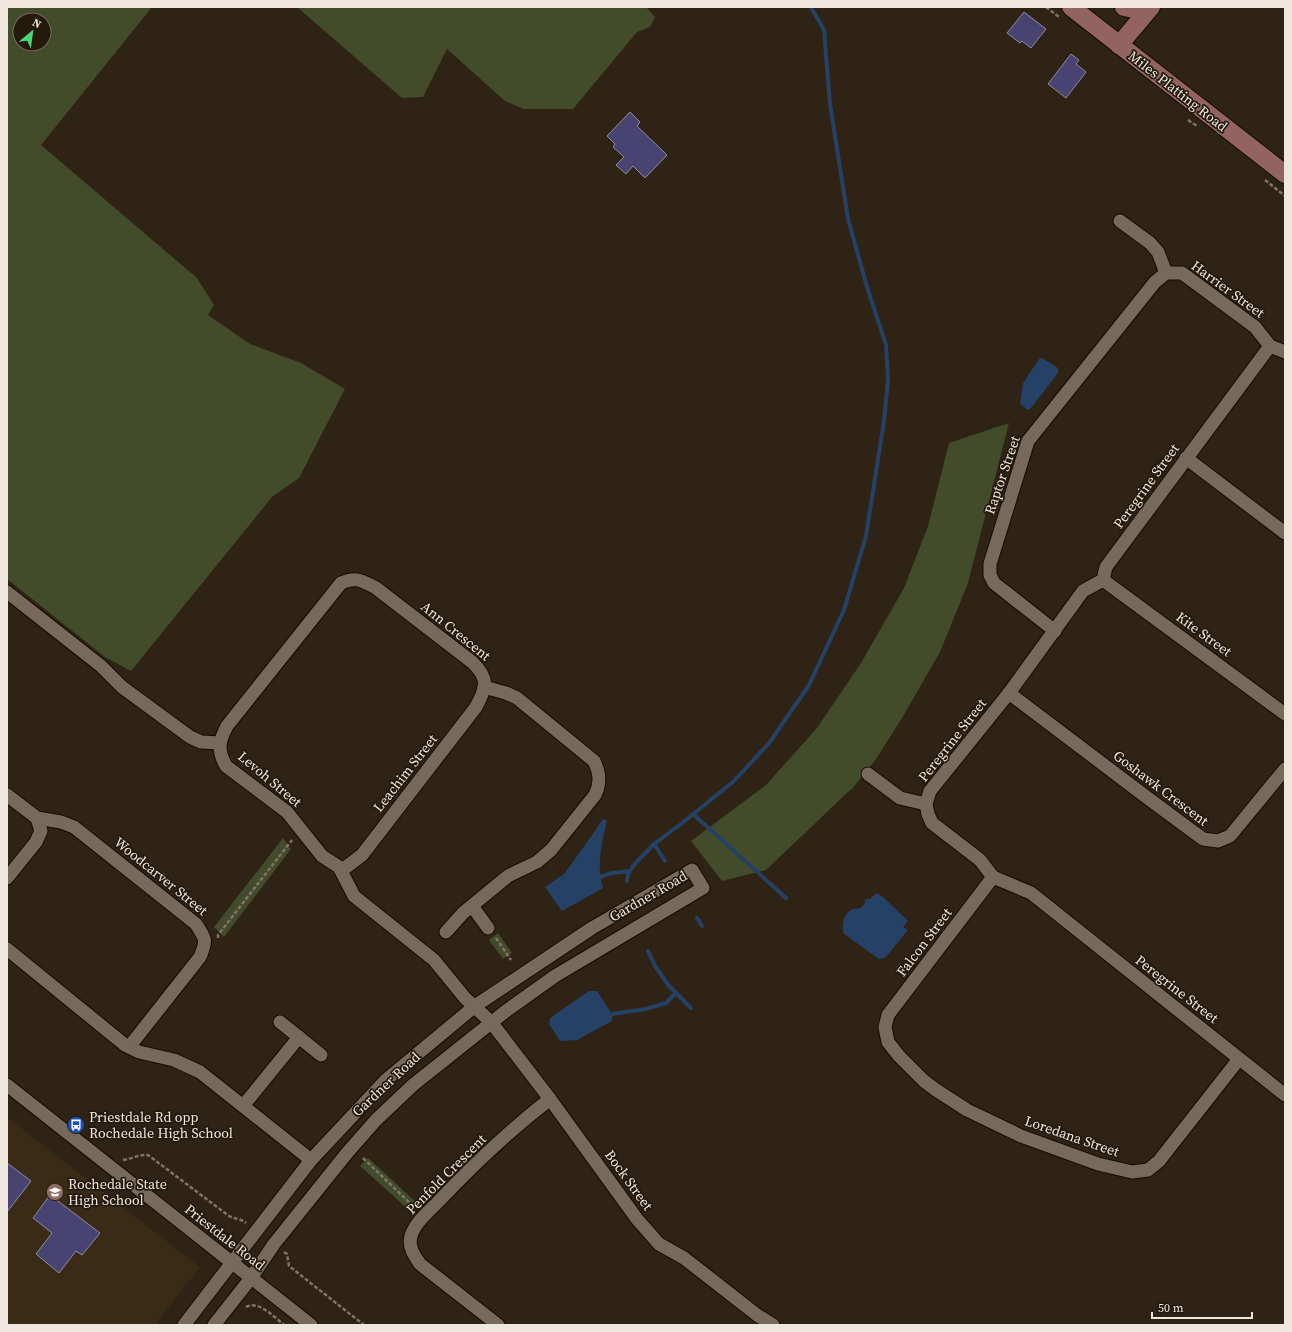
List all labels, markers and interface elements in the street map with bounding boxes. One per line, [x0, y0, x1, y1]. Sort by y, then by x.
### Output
north arrow [12, 12, 52, 52]
text: N [29, 15, 44, 32]
street label: Miles Platting Road [1124, 46, 1232, 136]
street label: Harrier Street [1187, 256, 1269, 323]
street label: Raptor Street [979, 433, 1025, 517]
street label: Peregrine Street [1108, 439, 1184, 533]
street label: Ann Crescent [417, 597, 495, 666]
street label: Kite Street [1172, 607, 1236, 661]
street label: Peregrine Street [913, 694, 991, 786]
street label: Leachim Street [368, 730, 442, 816]
street label: Levoh Street [234, 746, 306, 812]
street label: Goshawk Crescent [1109, 746, 1213, 831]
street label: Woodcarver Street [110, 832, 212, 920]
street label: Gardner Road [605, 866, 691, 926]
street label: Falcon Street [892, 903, 957, 980]
street label: Peregrine Street [1131, 950, 1223, 1028]
street label: Gardner Road [347, 1047, 425, 1121]
place label: Priestdale Rd opp Rochedale High School [89, 1107, 233, 1143]
street label: Loredana Street [1022, 1110, 1122, 1162]
bus stop icon: Priestdale Rd opp Rochedale High School [66, 1115, 86, 1135]
street label: Penfold Crescent [401, 1129, 491, 1219]
street label: Bock Street [600, 1146, 658, 1215]
place label: Rochedale State High School [68, 1174, 167, 1210]
school or university icon: Rochedale State High School [45, 1182, 65, 1202]
street label: Priestdale Road [181, 1199, 269, 1275]
scale bar [1152, 1294, 1252, 1320]
text: 50 m [1158, 1300, 1184, 1316]

